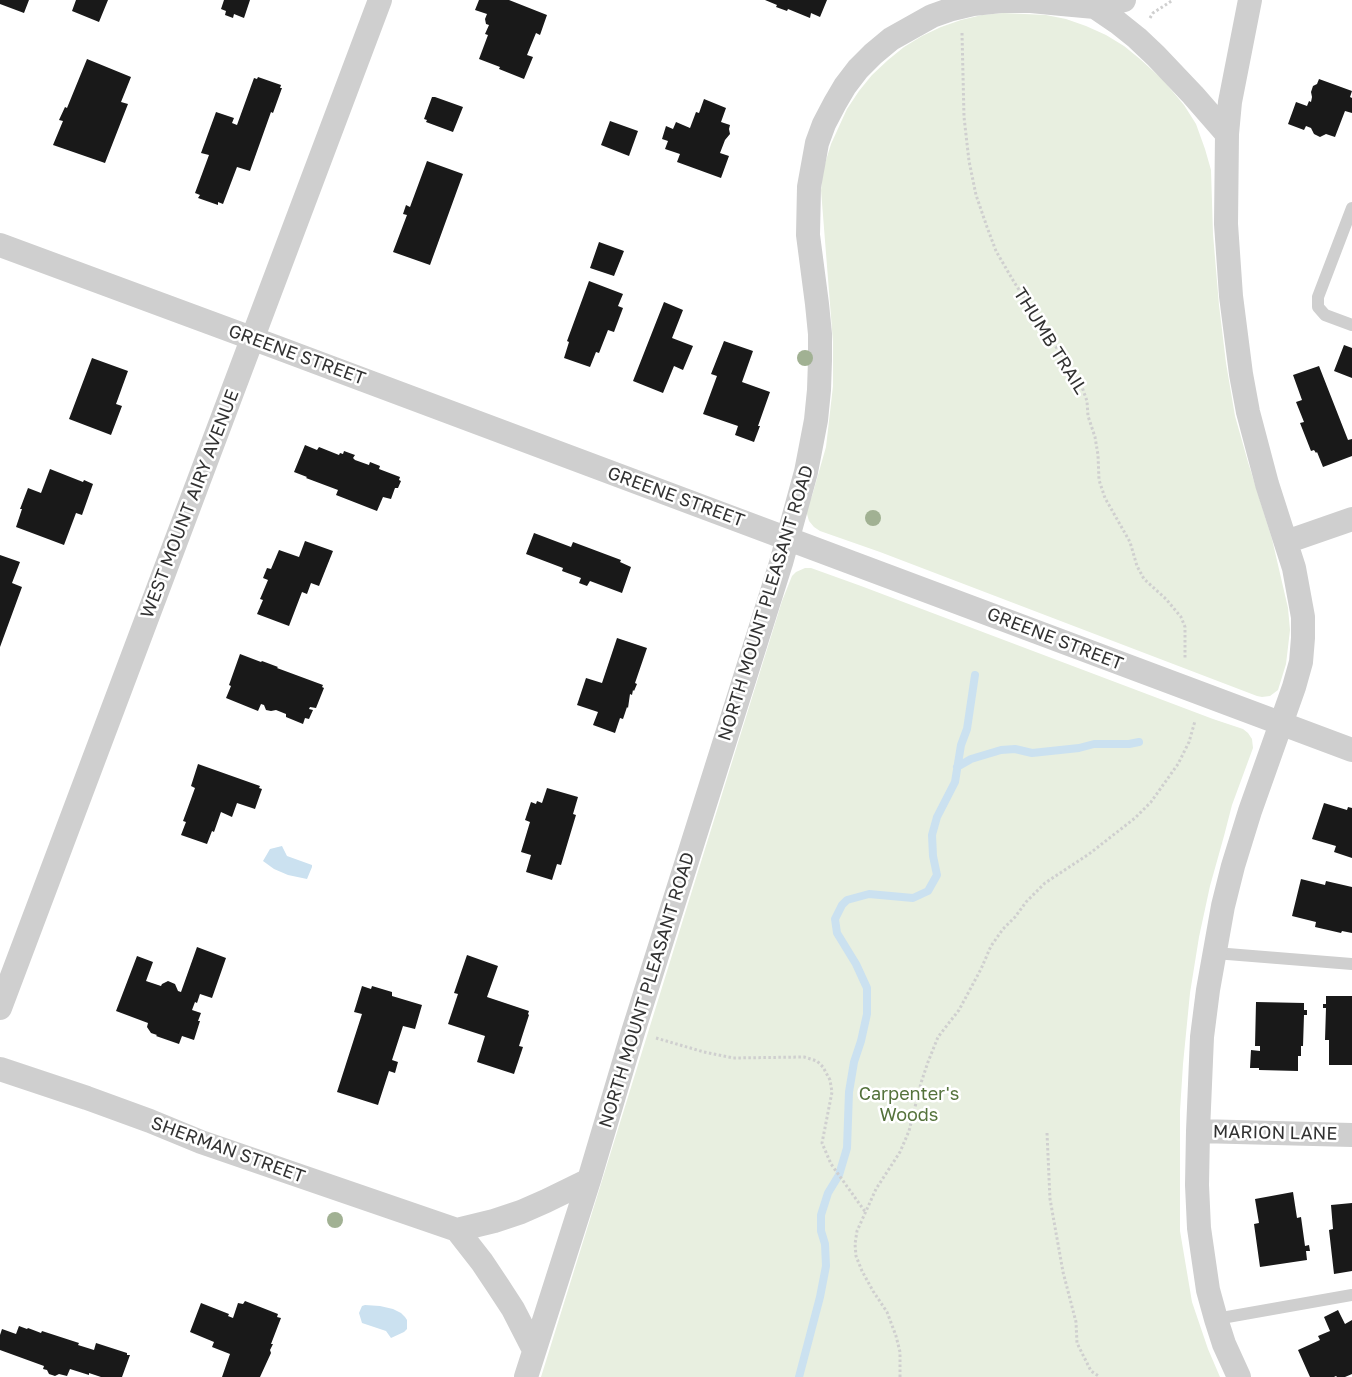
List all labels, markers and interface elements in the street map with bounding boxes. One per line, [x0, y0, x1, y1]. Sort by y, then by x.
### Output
street label: THUMB TRAIL [1009, 284, 1091, 398]
street label: GREENE STREET [226, 320, 368, 390]
street label: WEST MOUNT AIRY AVENUE [136, 387, 244, 621]
street label: GREENE STREET [605, 462, 747, 532]
street label: NORTH MOUNT PLEASANT ROAD [714, 463, 818, 743]
street label: GREENE STREET [984, 603, 1126, 675]
street label: NORTH MOUNT PLEASANT ROAD [595, 850, 699, 1130]
park label: Carpenter's Woods [859, 1083, 959, 1126]
street label: SHERMAN STREET [148, 1112, 308, 1188]
street label: MARION LANE [1213, 1121, 1337, 1145]

